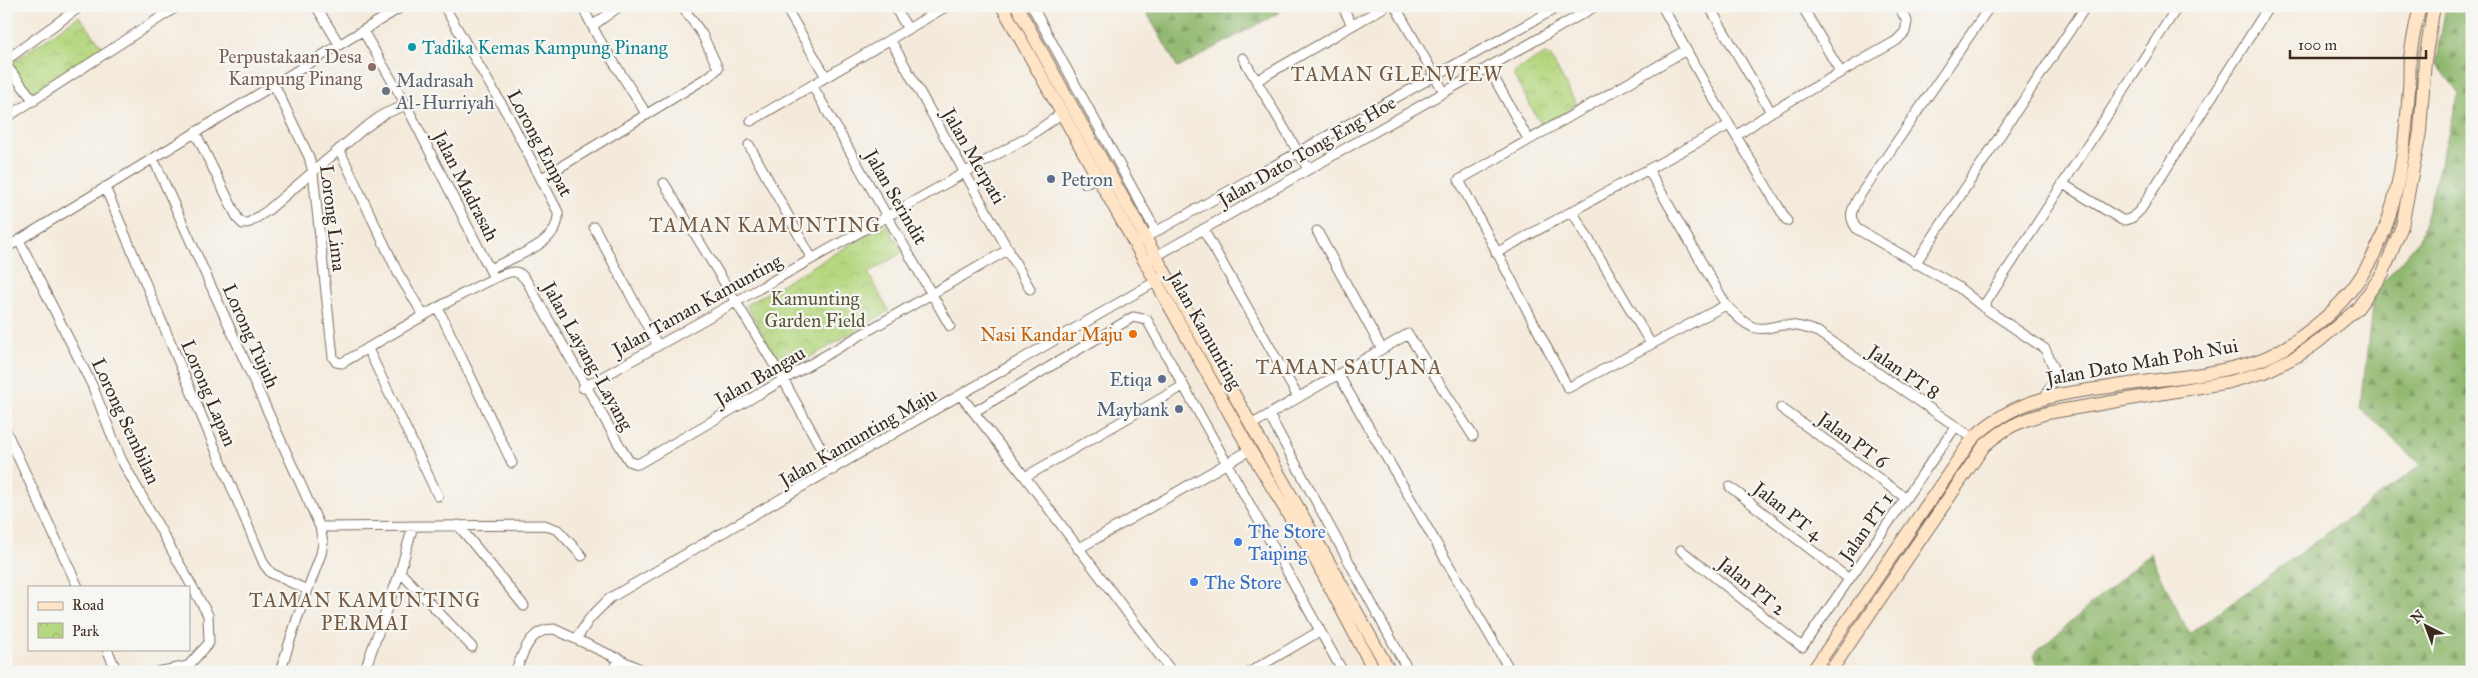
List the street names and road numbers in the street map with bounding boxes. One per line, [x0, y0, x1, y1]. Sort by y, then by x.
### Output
street label: Lorong Empat [501, 86, 578, 201]
street label: Jalan Dato Tong Eng Hoe [1212, 91, 1401, 213]
street label: Jalan Merpati [935, 102, 1011, 208]
street label: Jalan Madrasah [427, 125, 504, 246]
street label: Jalan Serindit [858, 144, 933, 249]
street label: Lorong Lima [314, 164, 351, 274]
street label: Jalan Taman Kamunting [607, 249, 786, 363]
street label: Jalan Kamunting [1161, 265, 1247, 394]
street label: Jalan Layang-Layang [536, 276, 638, 435]
street label: Lorong Tujuh [217, 280, 284, 393]
street label: Jalan Dato Mah Poh Nui [2042, 334, 2240, 392]
street label: Lorong Lapan [175, 336, 242, 450]
street label: Jalan PT 8 [1862, 339, 1944, 405]
street label: Jalan Bangau [709, 341, 810, 413]
street label: Lorong Sembilan [86, 354, 165, 488]
street label: Jalan Kamunting Maju [773, 383, 941, 493]
street label: Jalan PT 6 [1811, 406, 1893, 475]
street label: Jalan PT 4 [1747, 476, 1828, 546]
street label: Jalan PT 1 [1833, 488, 1899, 568]
street label: Jalan PT 2 [1711, 551, 1791, 621]

